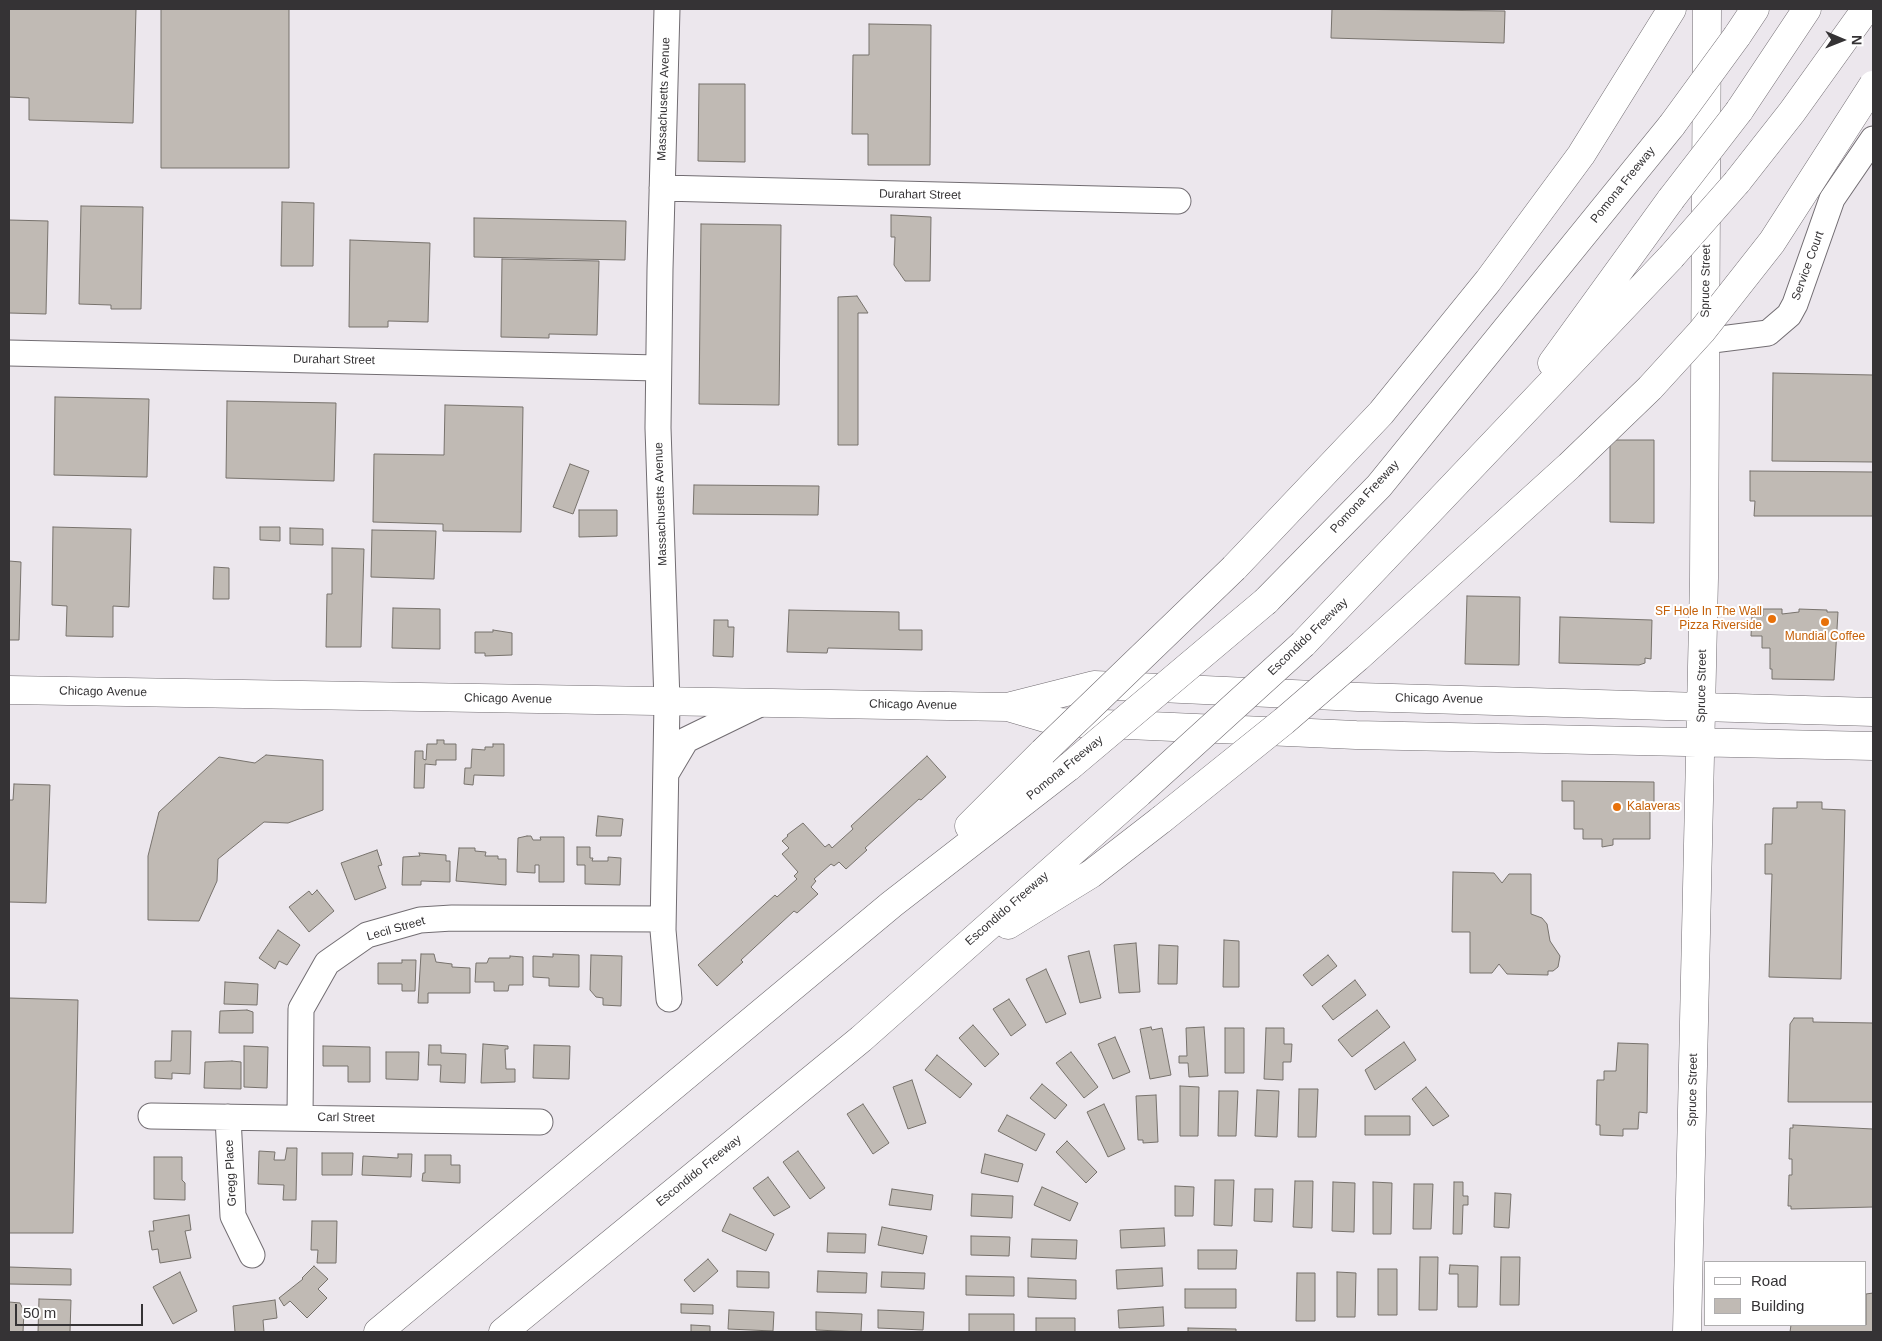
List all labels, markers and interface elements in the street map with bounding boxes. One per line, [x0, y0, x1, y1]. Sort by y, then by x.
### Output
north arrow [1817, 15, 1867, 65]
text: N [1849, 35, 1865, 45]
street label: Massachusetts Avenue [655, 37, 673, 161]
street label: Pomona Freeway [1588, 144, 1658, 226]
street label: Durahart Street [879, 187, 961, 203]
street label: Service Court [1789, 229, 1827, 303]
street label: Spruce Street [1698, 244, 1714, 318]
street label: Durahart Street [293, 352, 375, 368]
street label: Massachusetts Avenue [652, 442, 670, 566]
street label: Pomona Freeway [1328, 458, 1402, 536]
street label: Escondido Freeway [1265, 595, 1351, 679]
place label: SF Hole In The Wall Pizza Riverside [1655, 605, 1762, 633]
marker: SF Hole In The Wall Pizza Riverside [1766, 613, 1778, 625]
marker: Mundial Coffee [1819, 616, 1831, 628]
place label: Mundial Coffee [1785, 630, 1865, 644]
street label: Spruce Street [1694, 649, 1710, 723]
street label: Chicago Avenue [59, 684, 147, 700]
street label: Chicago Avenue [464, 691, 552, 707]
street label: Chicago Avenue [1395, 691, 1483, 707]
street label: Chicago Avenue [869, 697, 957, 713]
street label: Pomona Freeway [1024, 733, 1106, 803]
place label: Kalaveras [1627, 800, 1680, 814]
marker: Kalaveras [1611, 801, 1623, 813]
street label: Escondido Freeway [963, 869, 1051, 949]
street label: Lecil Street [365, 914, 427, 944]
street label: Spruce Street [1685, 1053, 1701, 1127]
street label: Carl Street [317, 1110, 375, 1126]
street label: Escondido Freeway [654, 1132, 744, 1210]
street label: Gregg Place [222, 1139, 240, 1207]
legend [1704, 1261, 1867, 1326]
text: Road [1751, 1272, 1787, 1289]
scale bar [18, 1294, 145, 1326]
text: Building [1751, 1297, 1804, 1314]
text: 50 m [23, 1304, 56, 1321]

